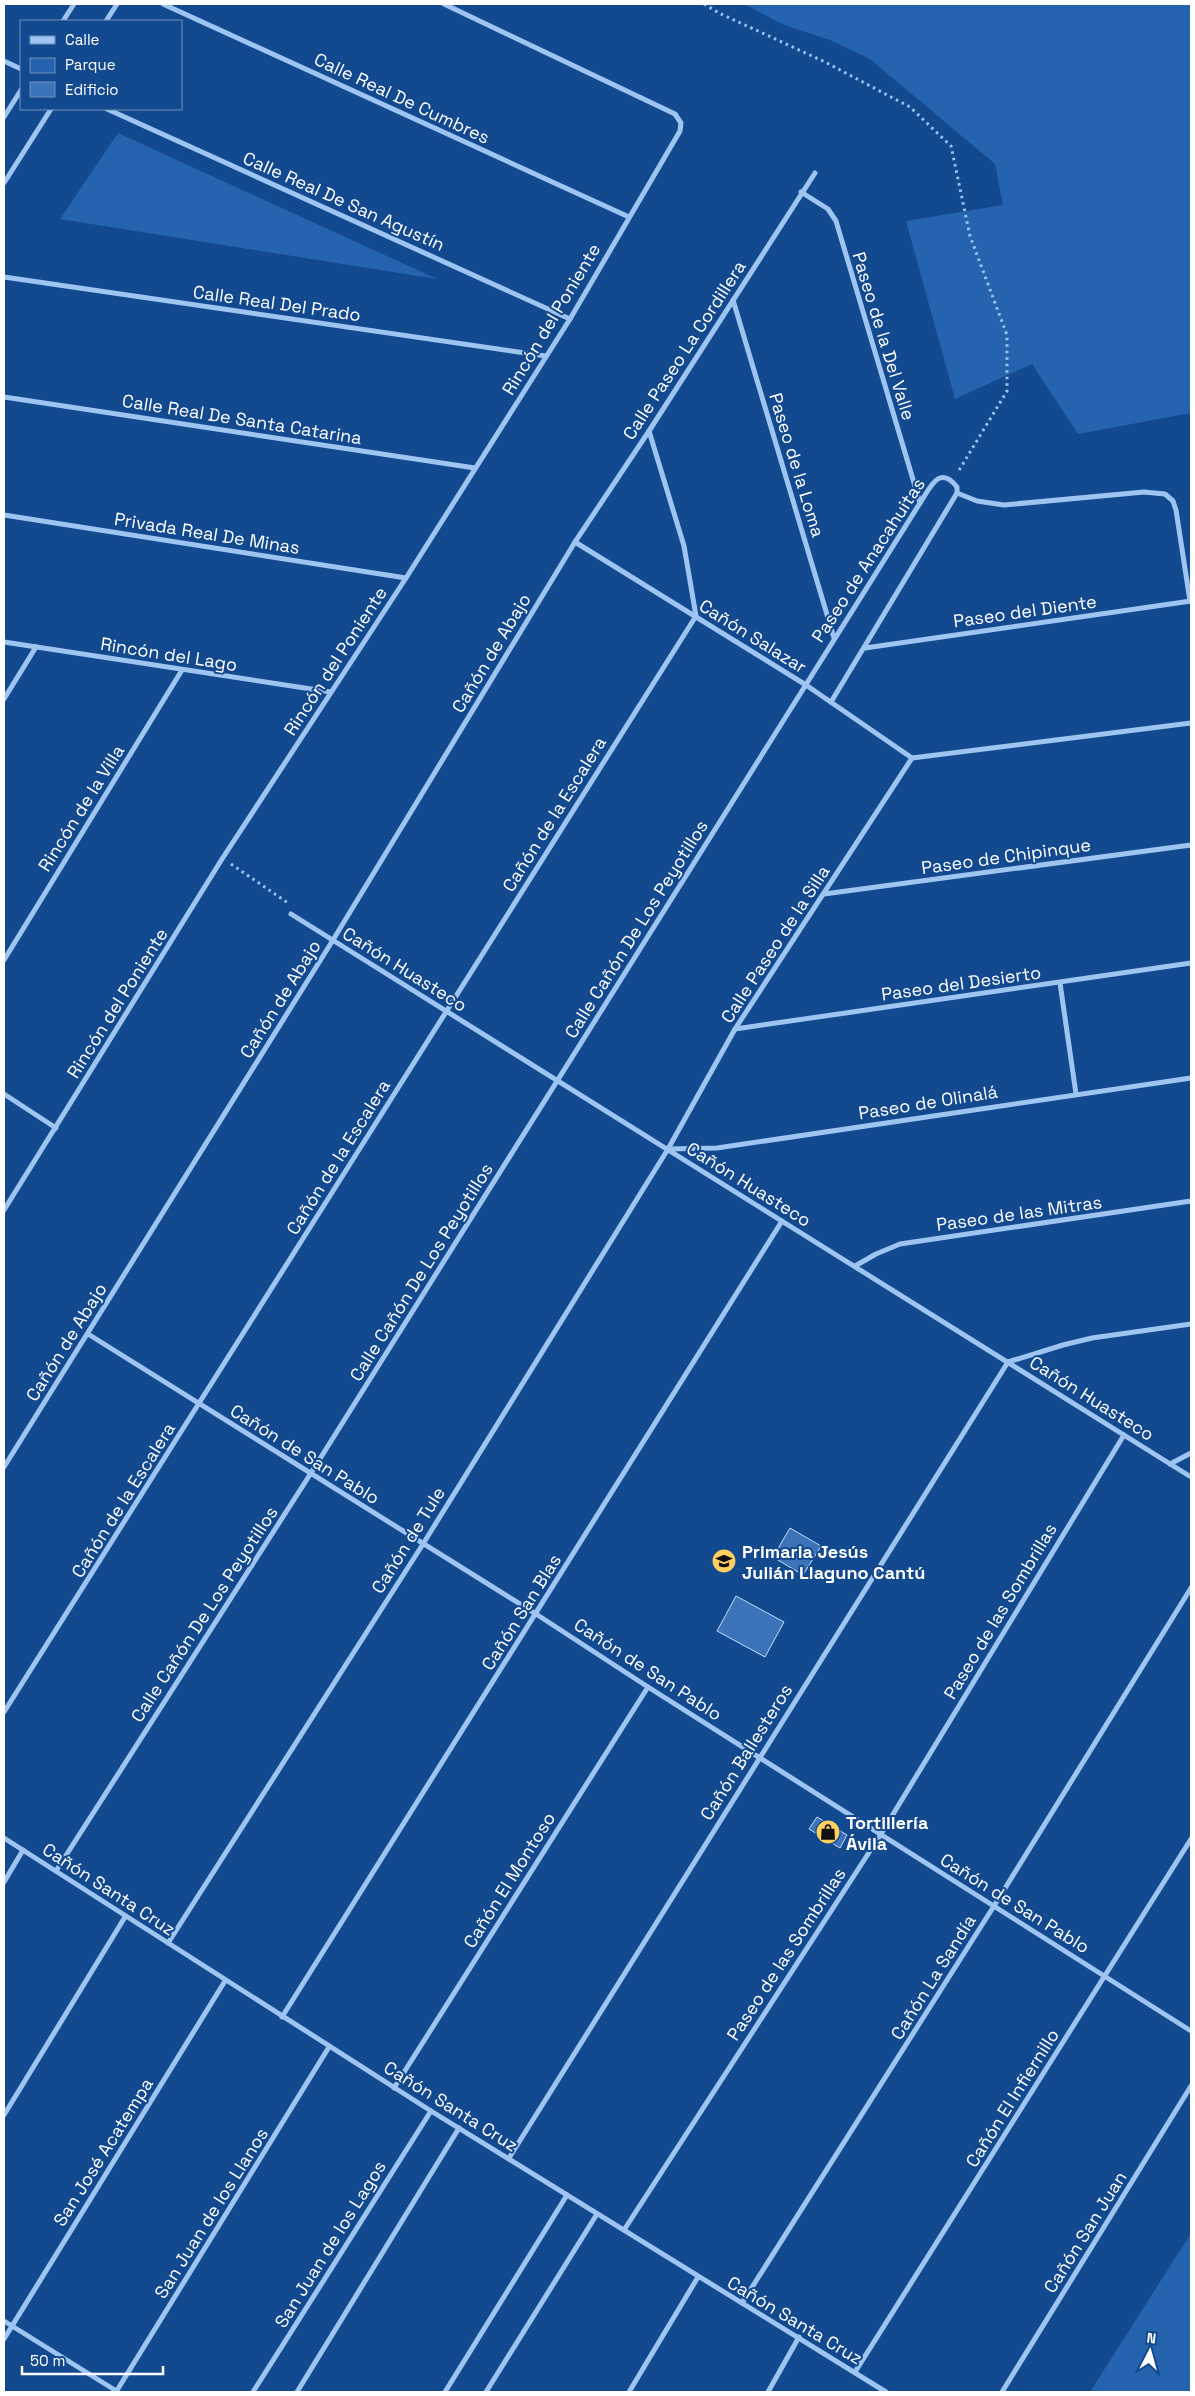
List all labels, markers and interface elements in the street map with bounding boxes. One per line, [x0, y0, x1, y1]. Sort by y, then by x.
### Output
legend [20, 20, 182, 110]
text: Calle [65, 30, 100, 49]
street label: Calle Real De Cumbres [311, 47, 493, 149]
text: Parque [65, 55, 116, 74]
text: Edificio [65, 80, 119, 99]
street label: Calle Real De San Agustín [240, 146, 448, 256]
street label: Rincón del Poniente [497, 239, 605, 399]
street label: Paseo de la Del Valle [847, 249, 921, 423]
street label: Calle Paseo La Cordillera [617, 256, 751, 444]
street label: Calle Real Del Prado [192, 280, 362, 326]
street label: Calle Real De Santa Catarina [120, 389, 364, 449]
street label: Paseo de la Loma [764, 390, 830, 540]
street label: Paseo de Anacahuitas [806, 474, 930, 646]
street label: Privada Real De Minas [113, 507, 301, 559]
street label: Rincón del Poniente [278, 582, 392, 740]
street label: Cañón de Abajo [446, 589, 536, 717]
street label: Paseo del Diente [952, 590, 1098, 632]
street label: Cañón Salazar [695, 594, 811, 678]
street label: Rincón del Lago [99, 632, 239, 676]
street label: Cañón de la Escalera [497, 732, 611, 896]
street label: Rincón de la Villa [33, 740, 129, 876]
street label: Calle Cañón De Los Peyotillos [559, 816, 713, 1042]
street label: Paseo de Chipinque [920, 833, 1092, 879]
street label: Calle Paseo de la Silla [715, 861, 835, 1027]
street label: Cañón Huasteco [338, 921, 472, 1017]
street label: Rincón del Poniente [61, 924, 173, 1082]
street label: Cañón de Abajo [234, 936, 326, 1062]
street label: Paseo del Desierto [880, 960, 1042, 1006]
street label: Cañón de la Escalera [281, 1075, 395, 1239]
street label: Paseo de Olinalá [857, 1080, 999, 1124]
street label: Cañón Huasteco [682, 1136, 816, 1232]
street label: Calle Cañón De Los Peyotillos [344, 1159, 498, 1385]
street label: Paseo de las Mitras [935, 1190, 1103, 1236]
street label: Cañón de Abajo [20, 1279, 112, 1405]
street label: Cañón Huasteco [1025, 1350, 1159, 1446]
street label: Cañón de San Pablo [226, 1399, 384, 1509]
street label: Cañón de la Escalera [66, 1418, 180, 1582]
street label: Cañón de Tule [366, 1482, 450, 1598]
street label: Calle Cañón De Los Peyotillos [125, 1502, 283, 1726]
street label: Paseo de las Sombrillas [938, 1519, 1062, 1703]
place label: Primaria Jesús Julián Llaguno Cantú [742, 1540, 925, 1584]
school or university icon: Primaria Jesús Julián Llaguno Cantú [711, 1548, 737, 1574]
street label: Cañón San Blas [476, 1550, 566, 1674]
street label: Cañón de San Pablo [570, 1613, 726, 1725]
street label: Cañón Ballesteros [695, 1680, 797, 1824]
street label: Cañón El Montoso [458, 1808, 560, 1952]
place label: Tortillería Ávila [846, 1811, 929, 1855]
shop icon: Tortillería Ávila [815, 1819, 841, 1845]
street label: Cañón Santa Cruz [38, 1837, 180, 1941]
street label: Cañón de San Pablo [936, 1848, 1094, 1958]
street label: Paseo de las Sombrillas [721, 1863, 851, 2045]
street label: Cañón La Sandía [885, 1910, 981, 2044]
street label: Cañón El Infiernillo [960, 2025, 1064, 2171]
street label: Cañón Santa Cruz [380, 2055, 522, 2157]
street label: San José Acatempa [48, 2073, 158, 2231]
street label: San Juan de los Llanos [149, 2123, 273, 2303]
street label: San Juan de los Lagos [269, 2156, 391, 2332]
street label: Cañón San Juan [1038, 2167, 1132, 2297]
street label: Cañón Santa Cruz [723, 2271, 867, 2369]
north arrow [1125, 2326, 1175, 2376]
text: N [1146, 2329, 1157, 2348]
scale bar [22, 2344, 164, 2376]
text: 50 m [30, 2351, 65, 2370]

